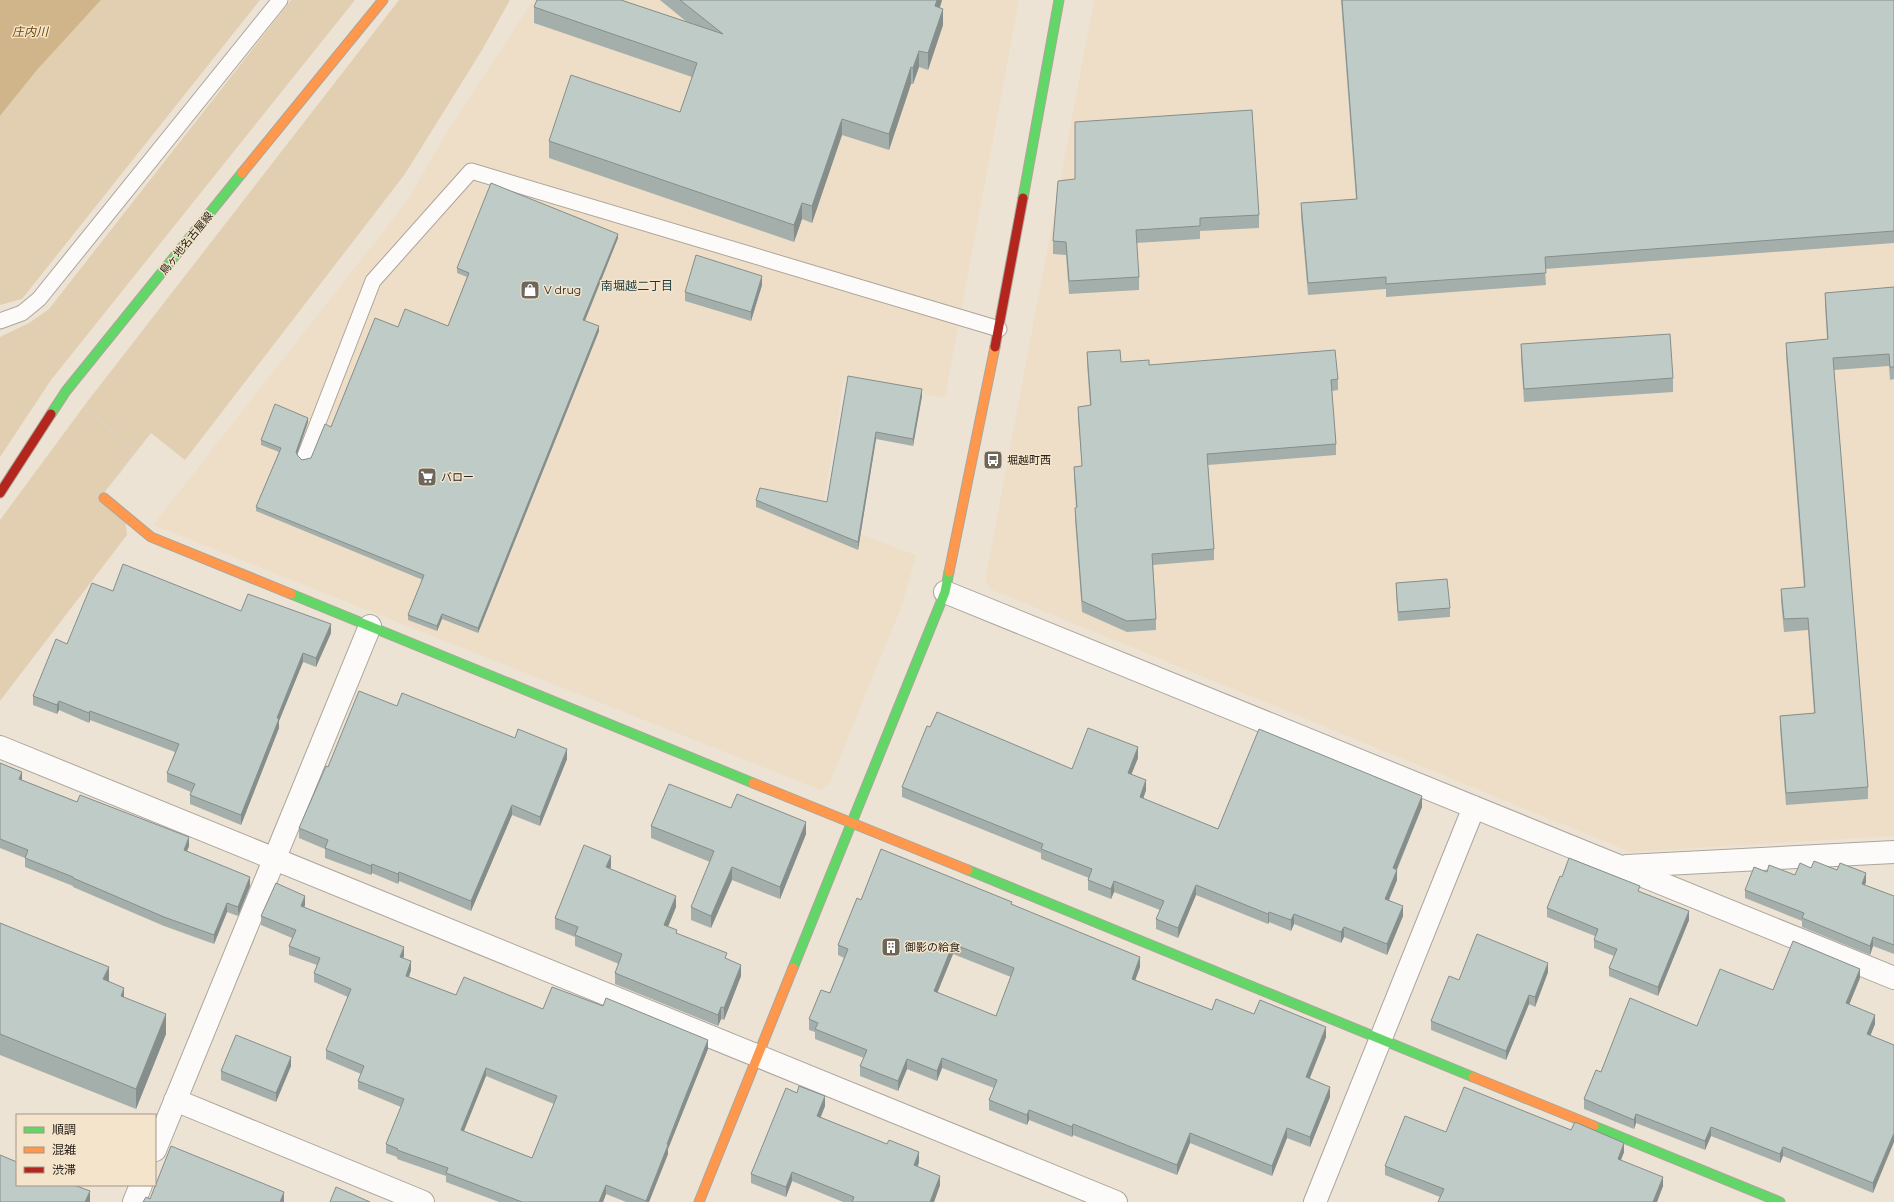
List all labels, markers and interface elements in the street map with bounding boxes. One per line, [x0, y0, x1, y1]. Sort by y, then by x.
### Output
water label: 庄内川 [12, 24, 50, 39]
street label: 鳥ヶ地名古屋線 [156, 209, 216, 277]
district label: 南堀越二丁目 [601, 278, 673, 293]
shop icon: V drug [519, 279, 541, 301]
place label: V drug [544, 283, 581, 297]
bus stop icon: 堀越町西 [982, 449, 1004, 471]
place label: 堀越町西 [1007, 453, 1051, 467]
supermarket icon: バロー [416, 466, 438, 488]
place label: バロー [441, 470, 474, 484]
building icon: 御影の給食 [880, 936, 902, 958]
place label: 御影の給食 [904, 940, 960, 954]
legend [16, 1114, 156, 1186]
text: 順調 [52, 1122, 76, 1137]
text: 混雑 [52, 1142, 76, 1157]
text: 渋滞 [52, 1162, 76, 1177]

